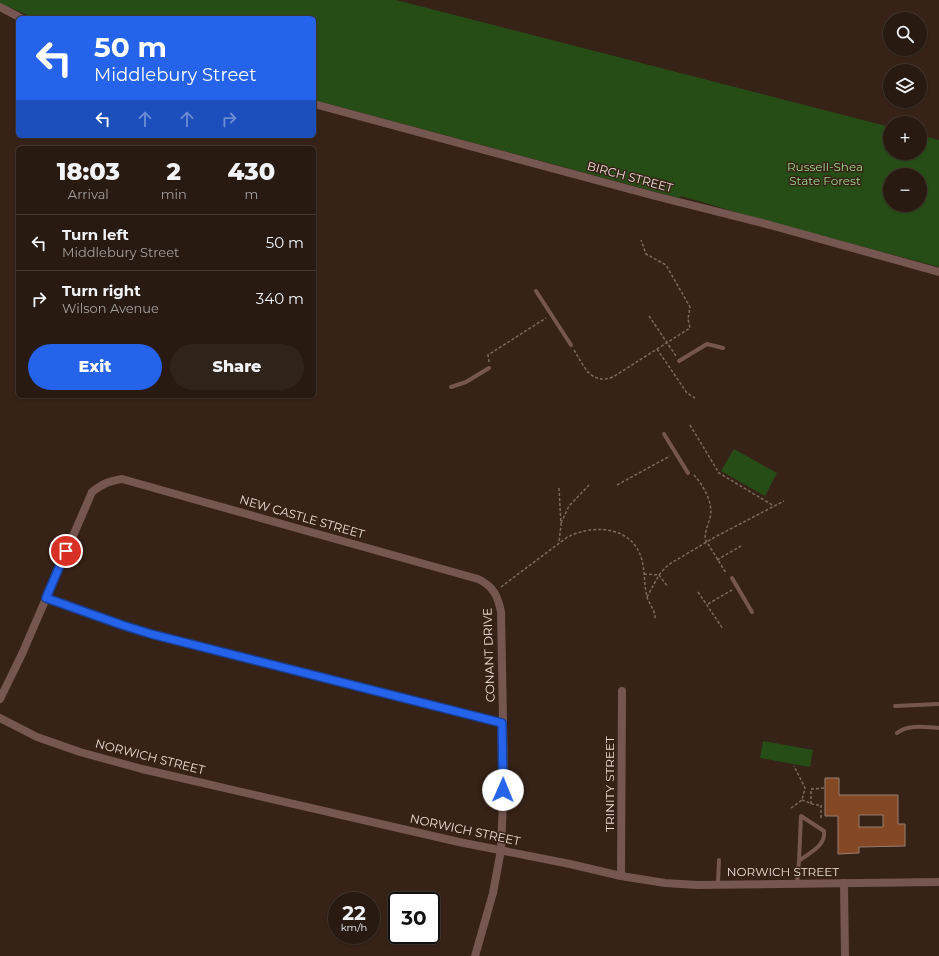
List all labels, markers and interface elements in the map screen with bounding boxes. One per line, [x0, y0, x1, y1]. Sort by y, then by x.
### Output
map controls [883, 12, 927, 212]
button: search [883, 12, 927, 56]
text: 50 m [94, 30, 167, 64]
icon: left [28, 32, 80, 84]
text: Middlebury Street [94, 64, 256, 86]
button: layers [883, 64, 927, 108]
icon: left [92, 108, 114, 130]
icon: ahead [134, 108, 156, 130]
icon: ahead [176, 108, 198, 130]
icon: right [218, 108, 240, 130]
button: + [883, 116, 927, 160]
text: 18:03 [57, 157, 120, 186]
text: 2 [167, 157, 181, 186]
text: 430 [228, 157, 275, 186]
street label: BIRCH STREET [585, 158, 675, 195]
park label: Russell-Shea State Forest [787, 159, 863, 188]
button: − [883, 168, 927, 212]
text: Arrival [68, 186, 109, 202]
text: min [161, 186, 187, 202]
text: m [245, 186, 258, 202]
text: Turn left [62, 225, 129, 244]
icon: left [28, 232, 50, 254]
text: 50 m [266, 233, 304, 252]
text: Middlebury Street [62, 244, 179, 260]
text: Turn right [62, 281, 141, 300]
icon: right [28, 288, 50, 310]
text: 340 m [256, 289, 304, 308]
text: Wilson Avenue [62, 300, 159, 316]
button: Exit [28, 344, 162, 390]
button: Share [170, 344, 304, 390]
street label: NEW CASTLE STREET [238, 492, 366, 542]
pin [49, 534, 83, 568]
icon: arrive [55, 540, 77, 562]
street label: CONANT DRIVE [479, 608, 498, 703]
street label: NORWICH STREET [94, 736, 207, 777]
street label: TRINITY STREET [602, 736, 617, 832]
position arrow [482, 769, 524, 811]
street label: NORWICH STREET [409, 810, 522, 849]
street label: NORWICH STREET [727, 864, 839, 879]
speed limit sign: 30 [388, 892, 440, 944]
text: 22 [342, 901, 366, 925]
text: km/h [341, 921, 367, 934]

